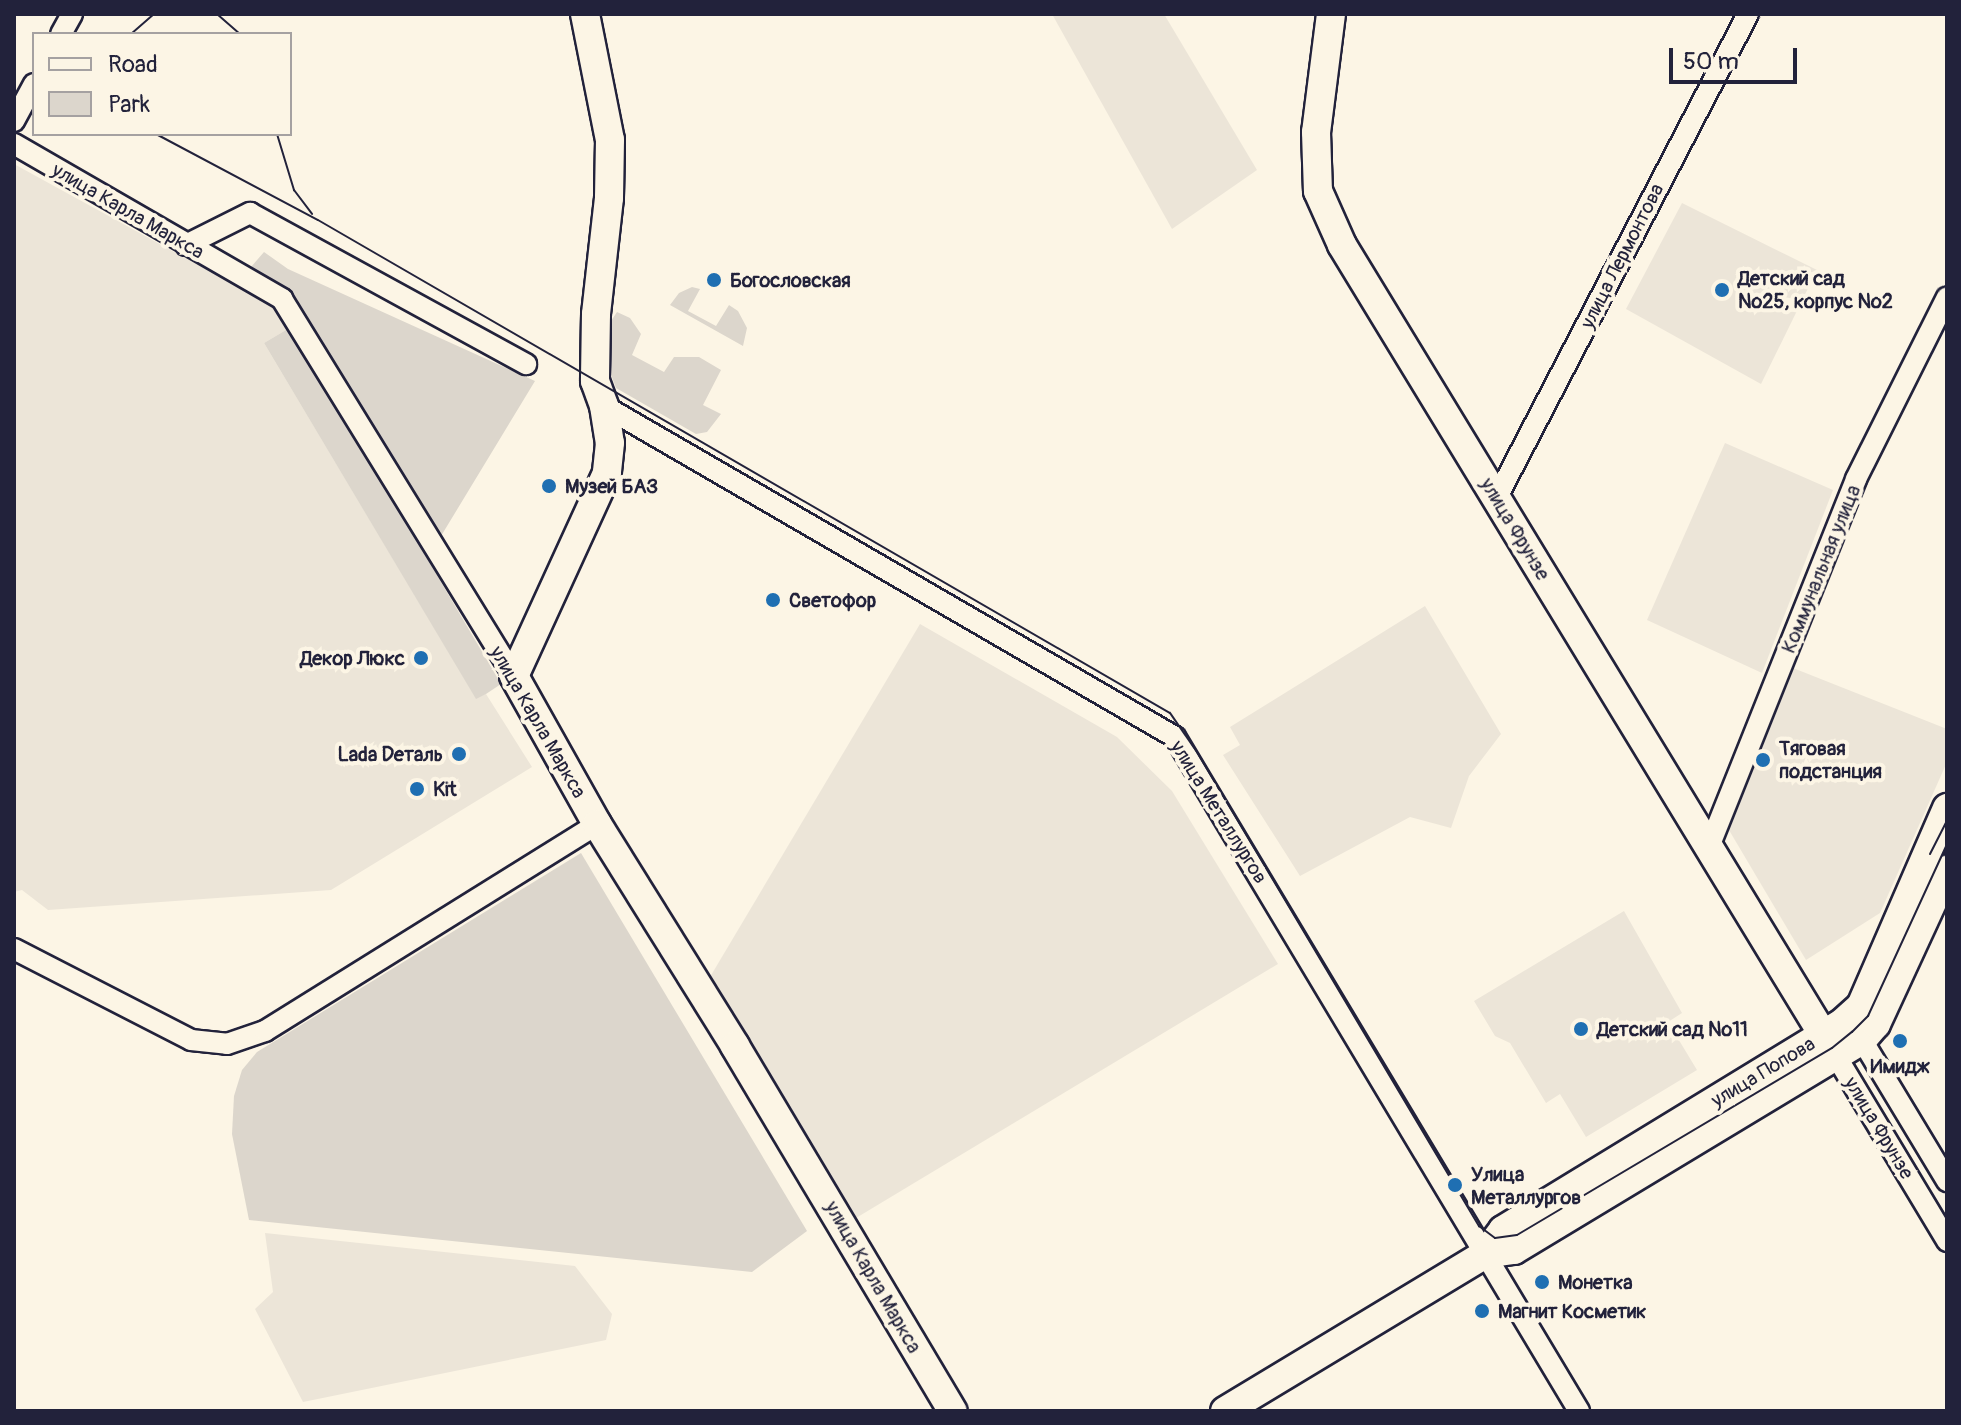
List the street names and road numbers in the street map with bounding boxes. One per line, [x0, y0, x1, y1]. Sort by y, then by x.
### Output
street label: улица Карла Маркса [48, 158, 208, 264]
street label: улица Лермонтова [1575, 180, 1669, 332]
street label: улица Фрунзе [1475, 474, 1555, 584]
street label: Коммунальная улица [1776, 482, 1866, 656]
street label: улица Карла Маркса [485, 642, 591, 802]
street label: улица Металлургов [1165, 736, 1273, 888]
street label: улица Попова [1707, 1032, 1819, 1112]
street label: улица Фрунзе [1839, 1073, 1919, 1183]
street label: улица Карла Маркса [820, 1197, 926, 1357]

